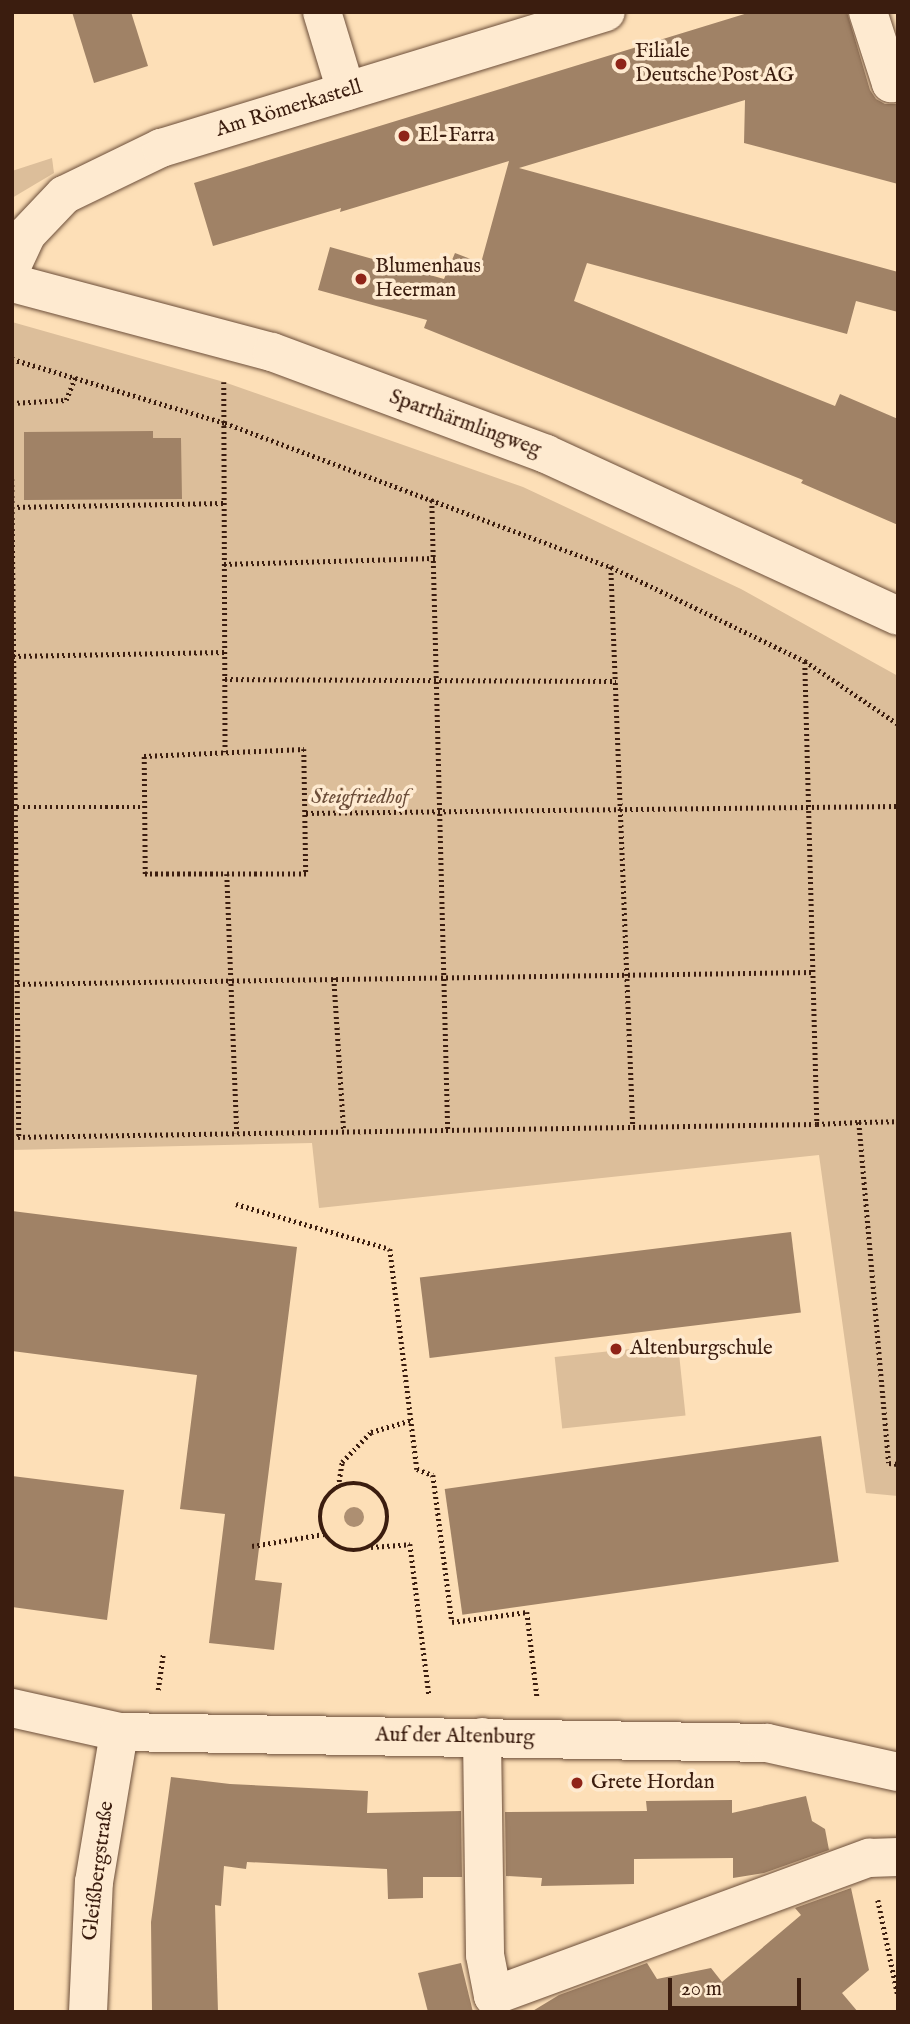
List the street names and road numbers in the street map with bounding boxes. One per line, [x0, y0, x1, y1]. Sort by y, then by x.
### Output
street label: Am Römerkastell [213, 75, 365, 143]
street label: Sparrhärmlingweg [386, 385, 544, 463]
street label: Auf der Altenburg [375, 1723, 535, 1751]
street label: Gleißbergstraße [78, 1800, 120, 1942]

